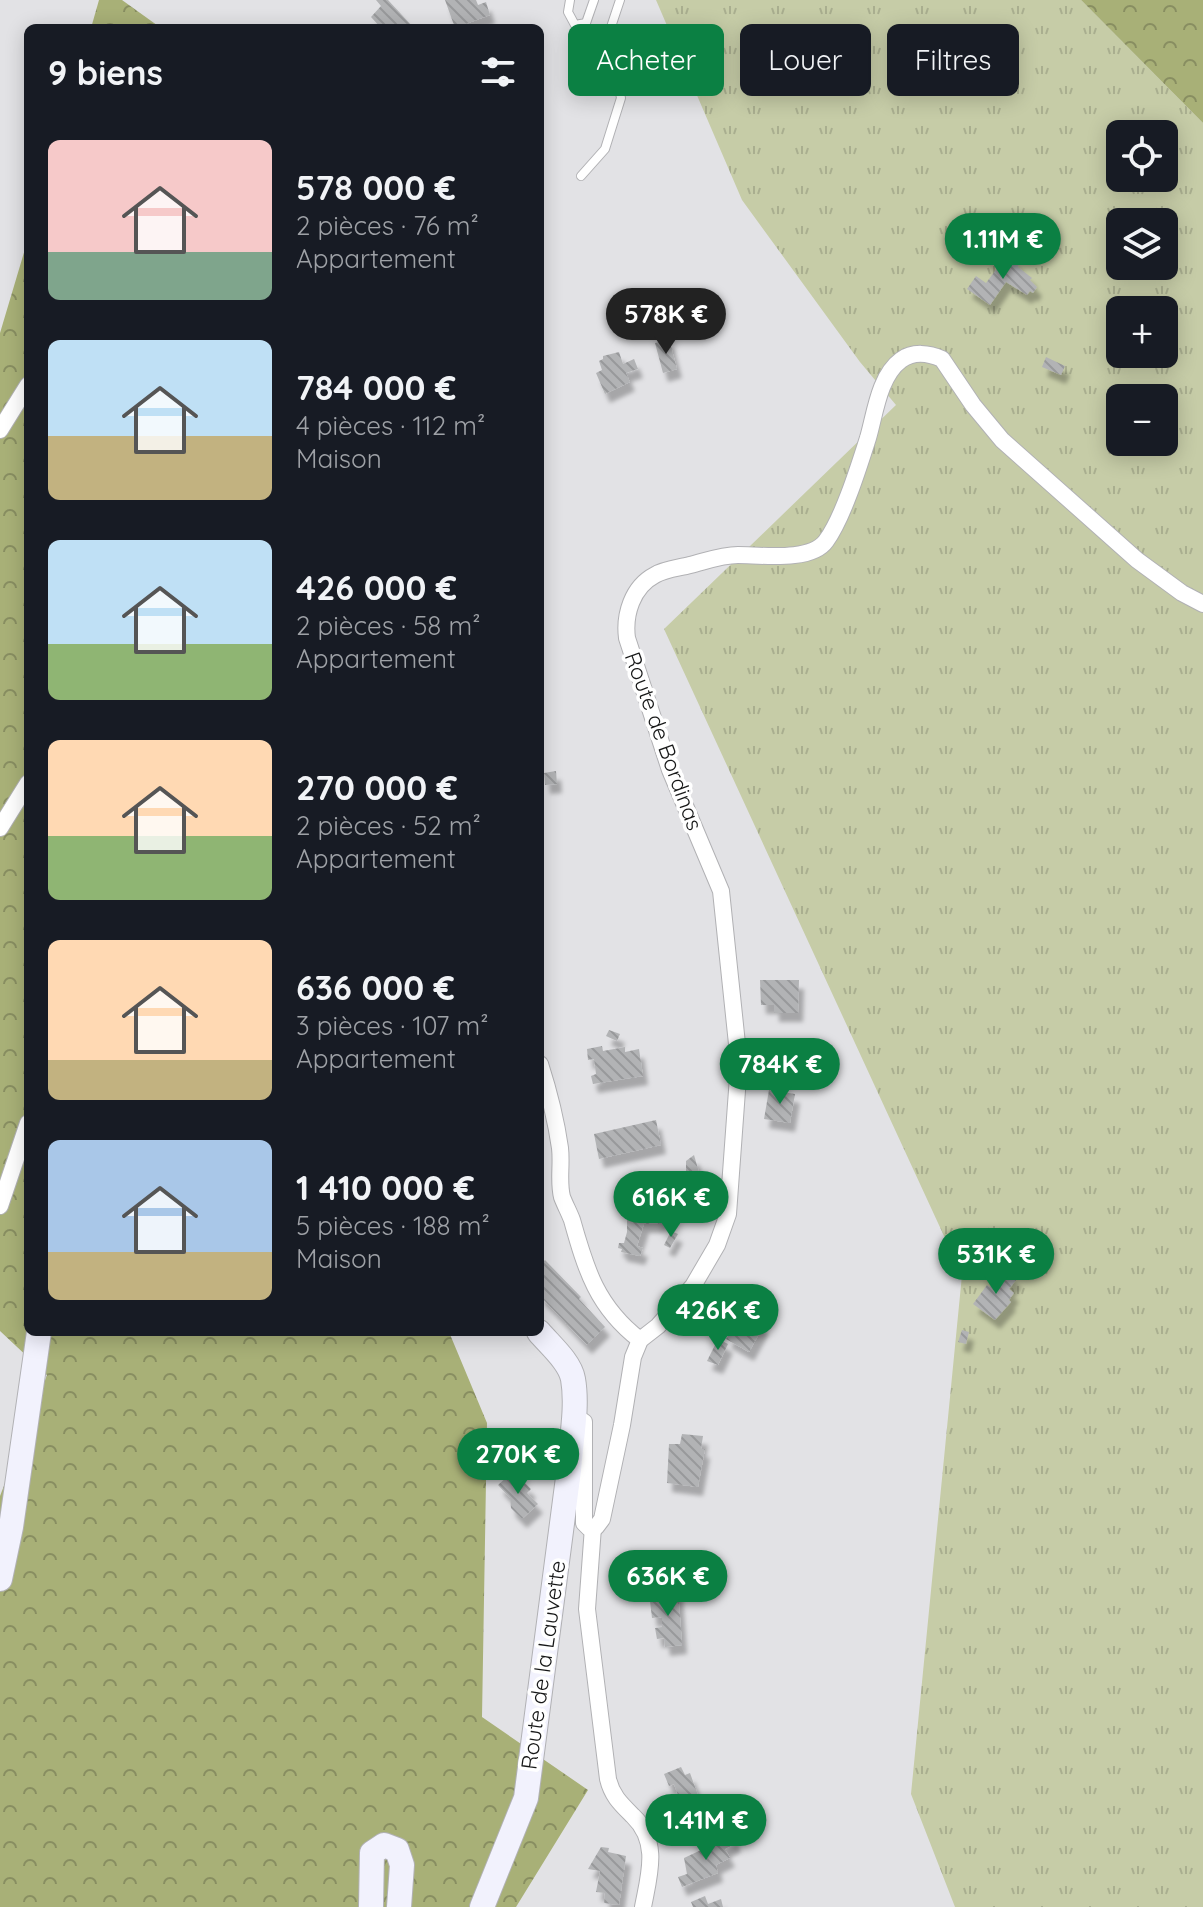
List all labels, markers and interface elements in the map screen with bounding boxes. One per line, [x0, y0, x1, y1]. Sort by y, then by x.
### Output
chip: Acheter [568, 24, 724, 96]
chip: Louer [740, 24, 871, 96]
chip: Filtres [887, 24, 1019, 96]
icon: filters [476, 50, 520, 94]
text: 9 biens [48, 51, 163, 94]
map controls [1106, 120, 1178, 456]
button: locate [1106, 120, 1178, 192]
text: 578 000 € [296, 166, 456, 209]
icon: home [112, 172, 208, 268]
button: layers [1106, 208, 1178, 280]
text: 2 pièces · 76 m² [296, 209, 479, 242]
pin: 1.11M € [929, 213, 1077, 281]
text: 1.11M € [963, 222, 1043, 255]
text: Appartement [296, 242, 456, 275]
pin: 578K € [601, 288, 731, 356]
button: + [1106, 296, 1178, 368]
text: 578K € [624, 297, 708, 330]
text: 784 000 € [296, 366, 456, 409]
icon: home [112, 372, 208, 468]
button: − [1106, 384, 1178, 456]
text: 4 pièces · 112 m² [296, 409, 485, 442]
text: Maison [296, 442, 382, 475]
text: 426 000 € [296, 566, 457, 609]
icon: home [112, 572, 208, 668]
text: 2 pièces · 58 m² [296, 609, 480, 642]
text: Appartement [296, 642, 456, 675]
street label: Route de Bordinas [619, 648, 709, 834]
text: 270 000 € [296, 766, 458, 809]
icon: home [112, 772, 208, 868]
text: 2 pièces · 52 m² [296, 809, 481, 842]
text: Appartement [296, 842, 456, 875]
text: 636 000 € [296, 966, 455, 1009]
icon: home [112, 972, 208, 1068]
text: 3 pièces · 107 m² [296, 1009, 488, 1042]
pin: 784K € [715, 1038, 845, 1106]
text: Appartement [296, 1042, 456, 1075]
text: 784K € [738, 1047, 822, 1080]
text: 1 410 000 € [296, 1166, 475, 1209]
pin: 616K € [606, 1171, 736, 1239]
icon: home [112, 1172, 208, 1268]
text: 616K € [632, 1180, 710, 1213]
text: 5 pièces · 188 m² [296, 1209, 490, 1242]
pin: 531K € [931, 1228, 1061, 1296]
text: 531K € [956, 1237, 1036, 1270]
text: Maison [296, 1242, 382, 1275]
pin: 426K € [653, 1284, 783, 1352]
text: 426K € [675, 1293, 761, 1326]
pin: 270K € [453, 1428, 583, 1496]
text: 270K € [475, 1437, 561, 1470]
pin: 636K € [603, 1550, 733, 1618]
street label: Route de la Lauvette [514, 1559, 572, 1771]
text: 636K € [626, 1559, 710, 1592]
pin: 1.41M € [632, 1794, 780, 1862]
text: 1.41M € [663, 1803, 749, 1836]

